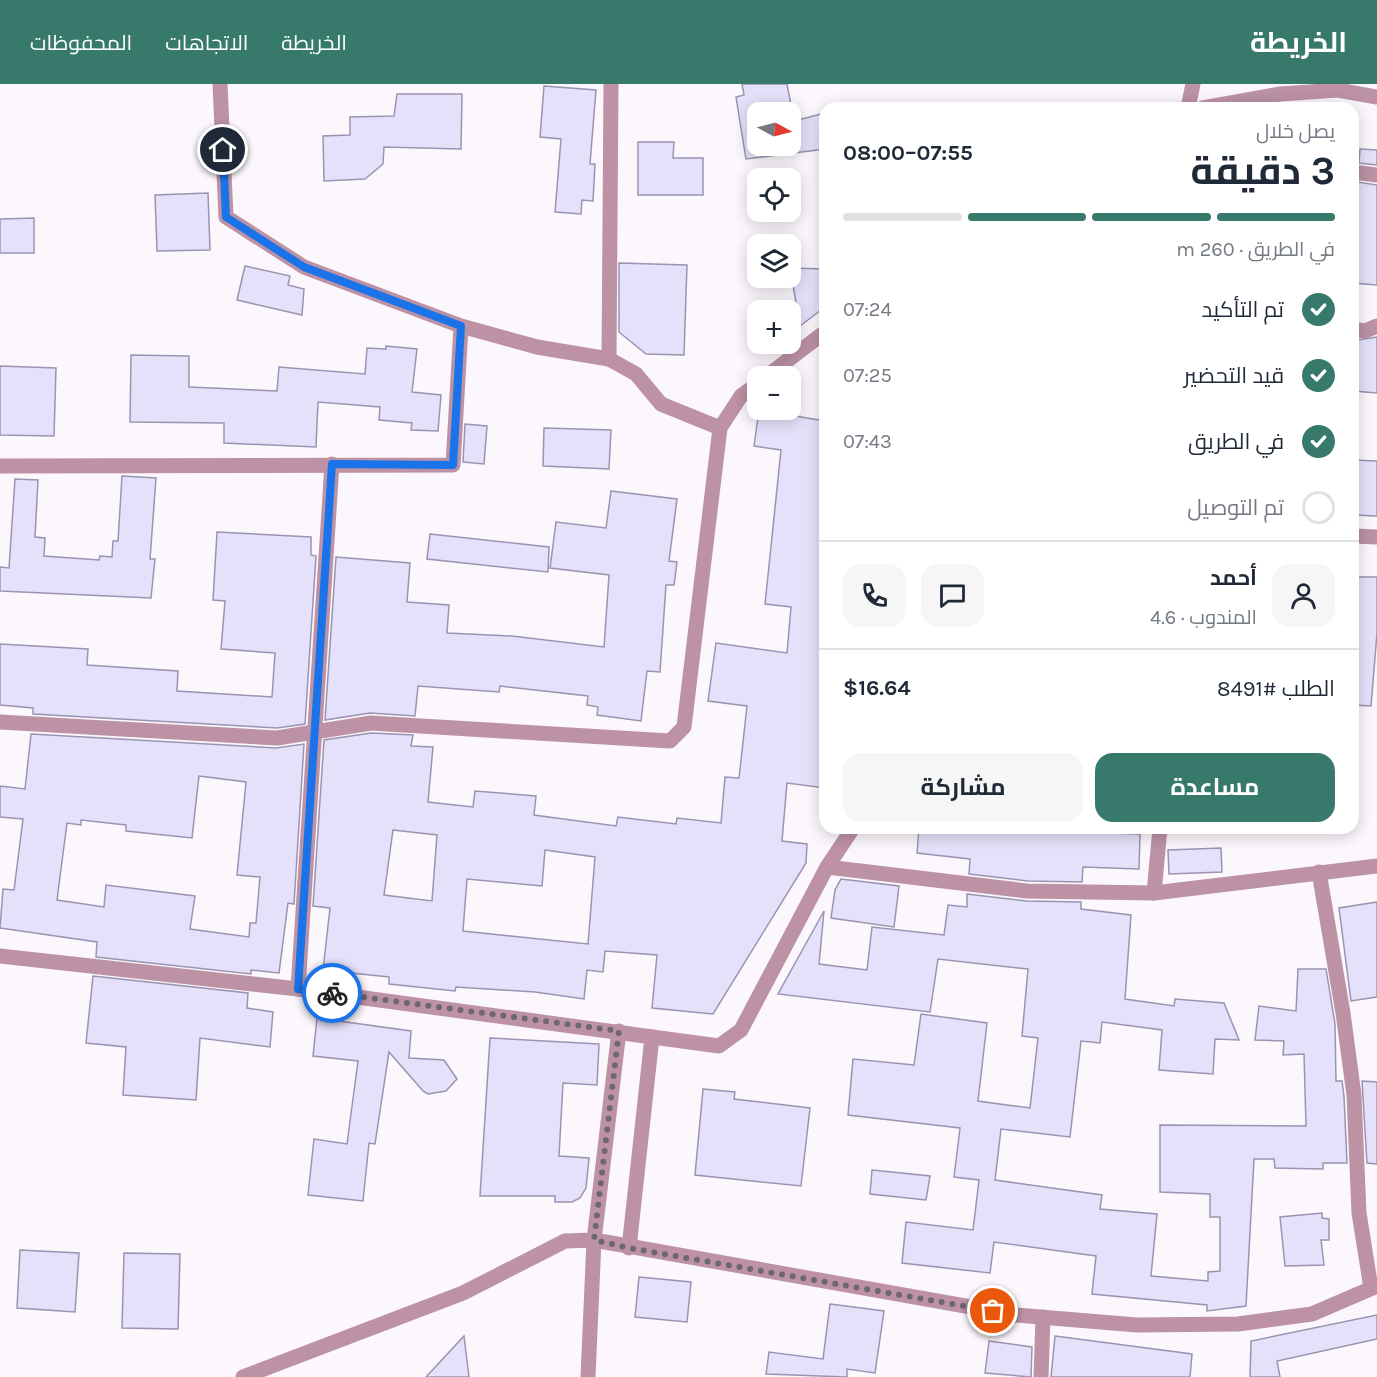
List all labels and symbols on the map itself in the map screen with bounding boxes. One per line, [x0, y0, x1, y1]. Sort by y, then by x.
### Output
north arrow [747, 102, 801, 156]
pin [197, 124, 248, 175]
courier [302, 963, 362, 1023]
pin [967, 1285, 1018, 1336]

